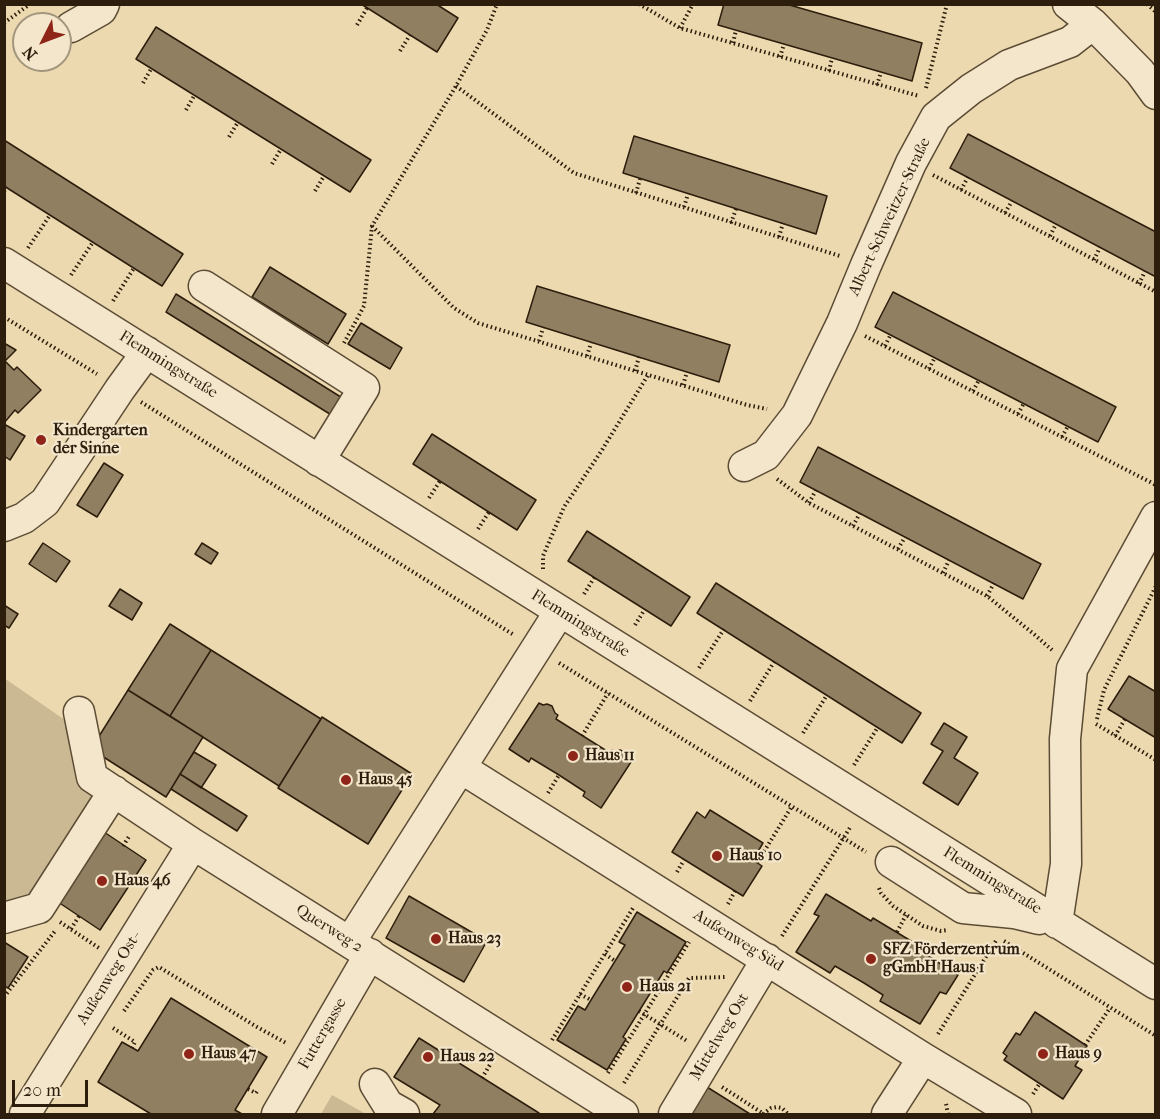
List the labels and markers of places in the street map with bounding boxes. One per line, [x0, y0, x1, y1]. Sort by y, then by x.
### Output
place label: Kindergarten der Sinne [53, 421, 148, 459]
marker: Kindergarten der Sinne [34, 433, 48, 447]
place label: Haus 11 [585, 746, 635, 766]
marker: Haus 11 [566, 749, 580, 763]
place label: Haus 45 [358, 770, 412, 790]
marker: Haus 45 [339, 773, 353, 787]
place label: Haus 10 [729, 846, 782, 866]
marker: Haus 10 [710, 849, 724, 863]
place label: Haus 46 [114, 871, 170, 891]
marker: Haus 46 [95, 874, 109, 888]
place label: Haus 23 [448, 929, 501, 949]
marker: Haus 23 [429, 932, 443, 946]
place label: SFZ Förderzentrum gGmbH Haus 1 [883, 940, 1020, 978]
marker: SFZ Förderzentrum gGmbH Haus 1 [864, 952, 878, 966]
place label: Haus 21 [639, 977, 691, 997]
marker: Haus 21 [620, 980, 634, 994]
place label: Haus 47 [201, 1044, 256, 1064]
place label: Haus 9 [1055, 1044, 1102, 1064]
marker: Haus 47 [182, 1047, 196, 1061]
place label: Haus 22 [440, 1047, 495, 1067]
marker: Haus 9 [1036, 1047, 1050, 1061]
marker: Haus 22 [421, 1050, 435, 1064]

